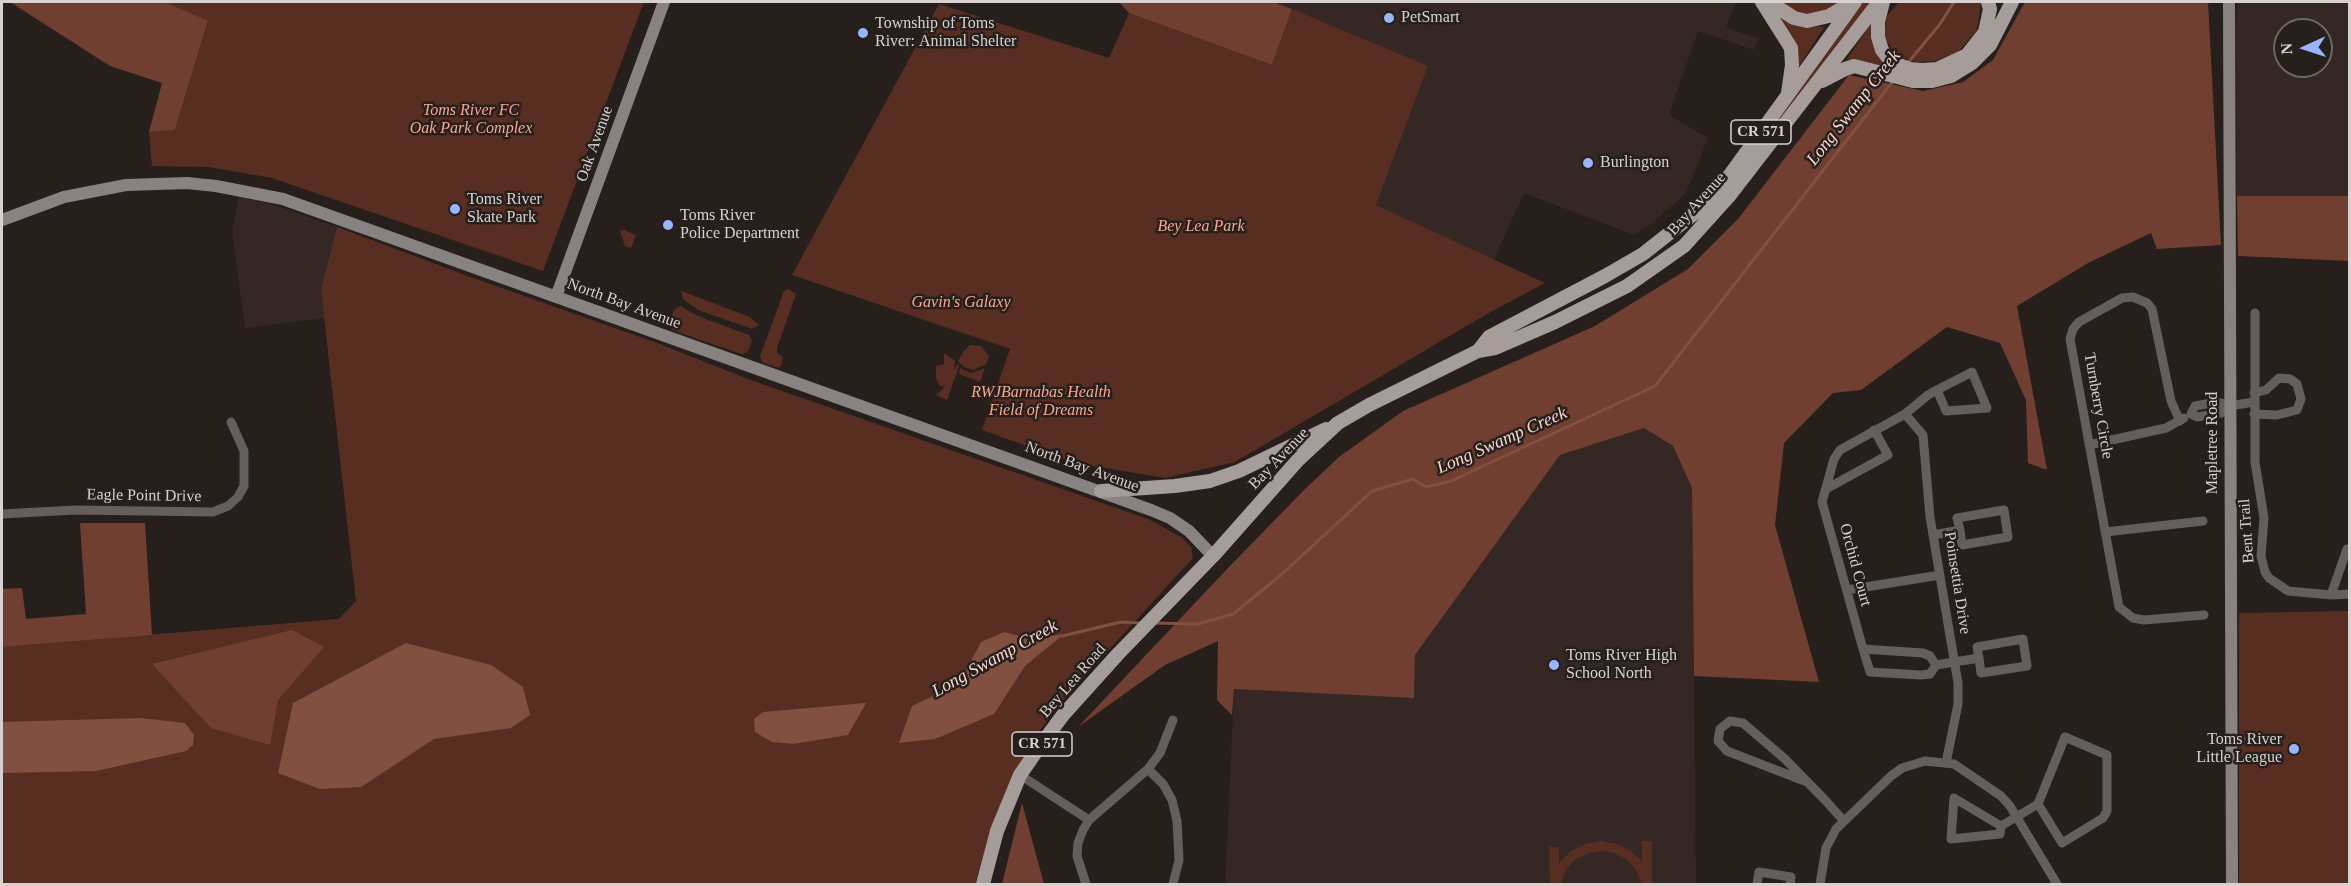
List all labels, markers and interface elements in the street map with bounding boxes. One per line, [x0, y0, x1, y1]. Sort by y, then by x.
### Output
place label: PetSmart [1401, 8, 1460, 28]
marker: PetSmart [1382, 11, 1396, 25]
place label: Township of Toms River: Animal Shelter [875, 14, 1016, 52]
north arrow [2273, 18, 2333, 78]
marker: Township of Toms River: Animal Shelter [856, 26, 870, 40]
text: N [2278, 43, 2295, 55]
water label: Long Swamp Creek [1802, 46, 1906, 170]
park label: Toms River FC Oak Park Complex [410, 101, 532, 139]
street label: Oak Avenue [572, 103, 618, 185]
road number: CR 571 [1731, 120, 1791, 144]
place label: Burlington [1600, 153, 1669, 173]
marker: Burlington [1581, 156, 1595, 170]
street label: Bay Avenue [1664, 168, 1730, 240]
place label: Toms River Skate Park [467, 190, 542, 228]
marker: Toms River Skate Park [448, 202, 462, 216]
place label: Toms River Police Department [680, 206, 800, 244]
park label: Bey Lea Park [1157, 217, 1245, 237]
marker: Toms River Police Department [661, 218, 675, 232]
street label: North Bay Avenue [564, 275, 684, 333]
park label: Gavin's Galaxy [912, 293, 1010, 313]
street label: Turnberry Circle [2079, 351, 2117, 461]
park label: RWJBarnabas Health Field of Dreams [971, 383, 1111, 421]
street label: Mapletree Road [2203, 392, 2223, 494]
water label: Long Swamp Creek [1434, 403, 1570, 479]
street label: Bay Avenue [1245, 424, 1313, 494]
street label: North Bay Avenue [1022, 438, 1142, 496]
street label: Eagle Point Drive [87, 485, 201, 507]
street label: Bent Trail [2235, 498, 2259, 564]
street label: Orchid Court [1835, 522, 1875, 608]
street label: Poinsettia Drive [1939, 530, 1975, 636]
water label: Long Swamp Creek [928, 616, 1062, 702]
street label: Bey Lea Road [1036, 640, 1110, 722]
place label: Toms River High School North [1566, 646, 1677, 684]
marker: Toms River High School North [1547, 658, 1561, 672]
place label: Toms River Little League [2196, 730, 2282, 768]
road number: CR 571 [1012, 732, 1072, 756]
marker: Toms River Little League [2287, 742, 2301, 756]

